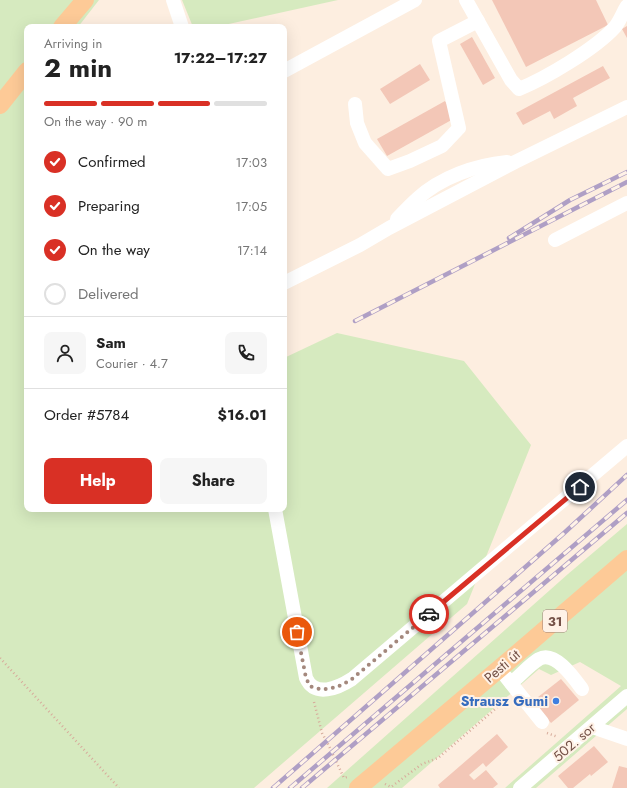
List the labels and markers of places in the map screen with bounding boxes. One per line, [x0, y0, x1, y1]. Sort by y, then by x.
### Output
pin [563, 470, 597, 504]
pin [280, 615, 314, 649]
place label: Strausz Gumi [461, 691, 548, 711]
marker: Strausz Gumi [551, 696, 561, 706]

